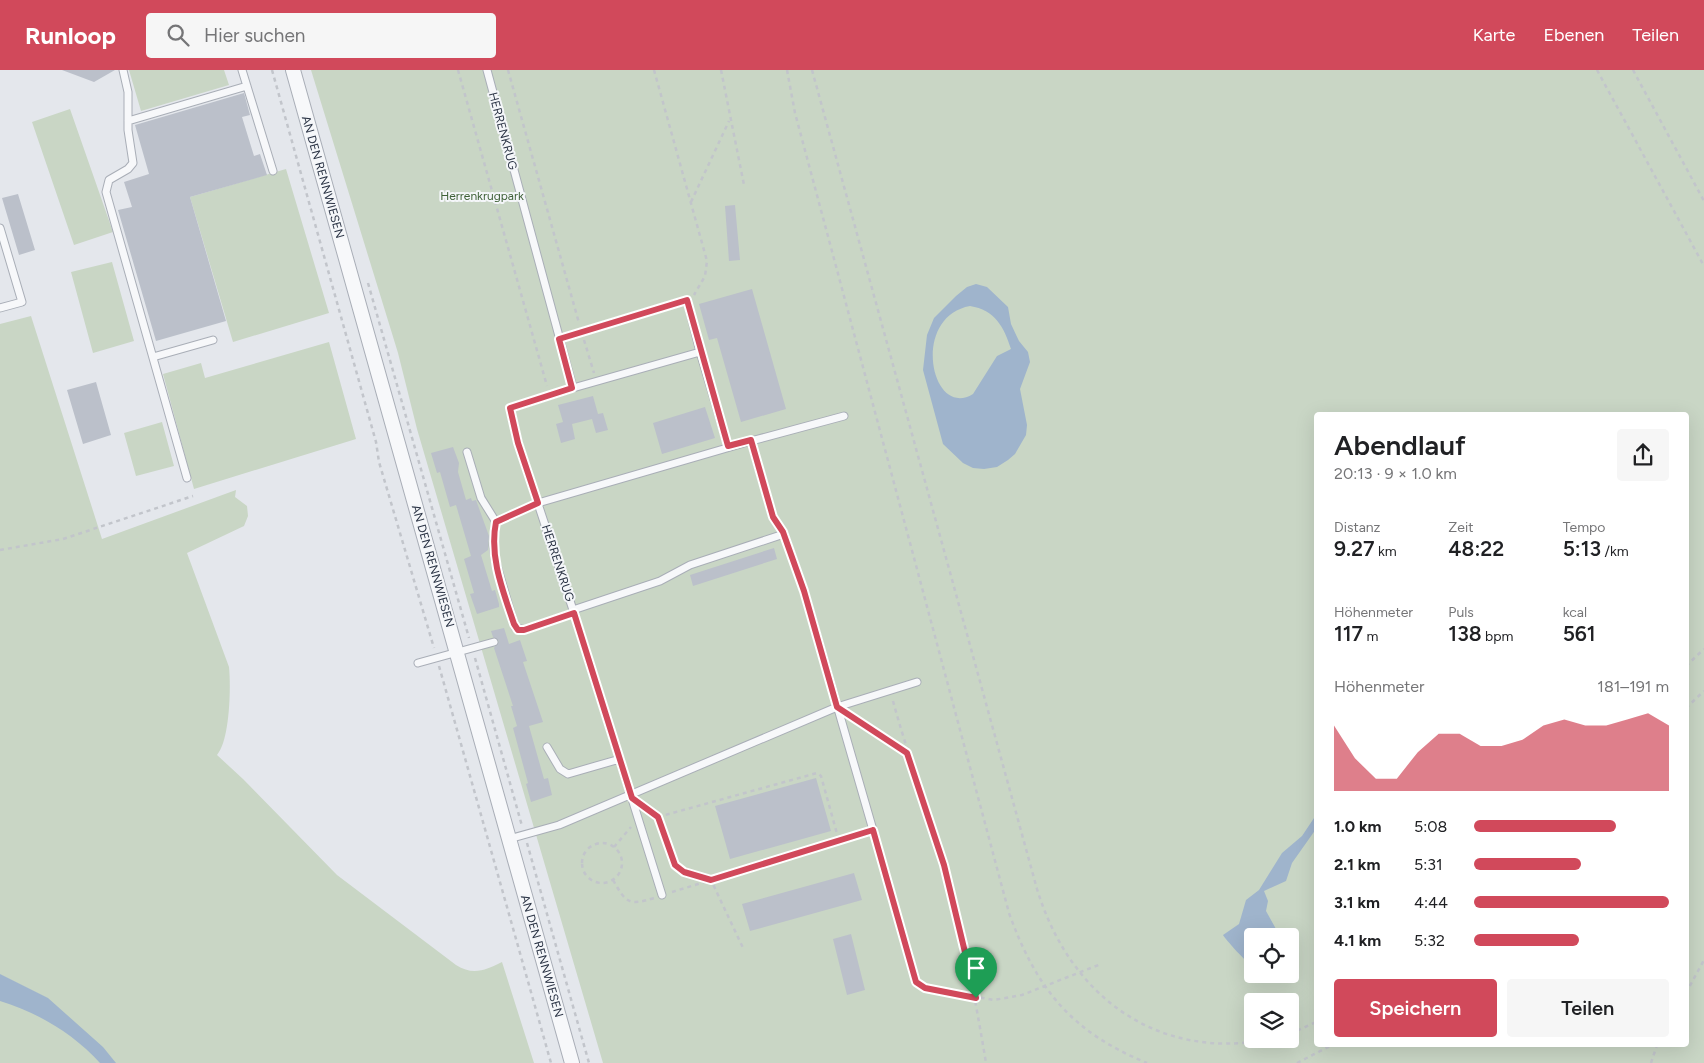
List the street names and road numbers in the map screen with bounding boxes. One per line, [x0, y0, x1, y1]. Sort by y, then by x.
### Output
street label: HERRENKRUG [486, 91, 520, 171]
street label: AN DEN RENNWIESEN [299, 114, 347, 240]
street label: AN DEN RENNWIESEN [409, 503, 457, 629]
street label: HERRENKRUG [539, 523, 577, 603]
street label: AN DEN RENNWIESEN [518, 893, 566, 1019]

